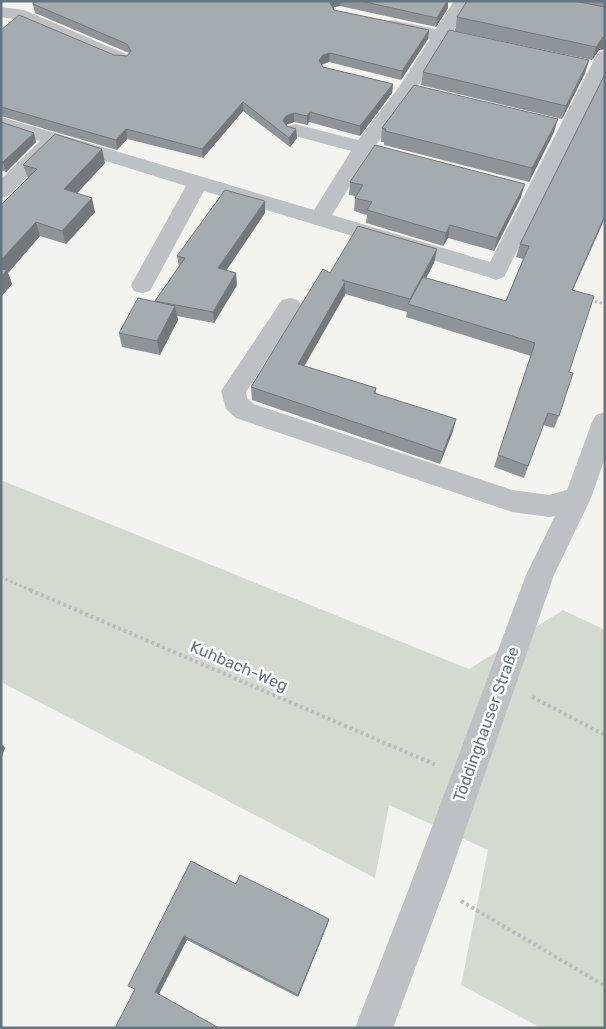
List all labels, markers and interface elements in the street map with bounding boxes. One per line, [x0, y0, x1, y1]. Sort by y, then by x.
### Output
street label: Kuhbach-Weg [187, 637, 291, 695]
street label: Töddinghauser Straße [449, 644, 523, 804]

